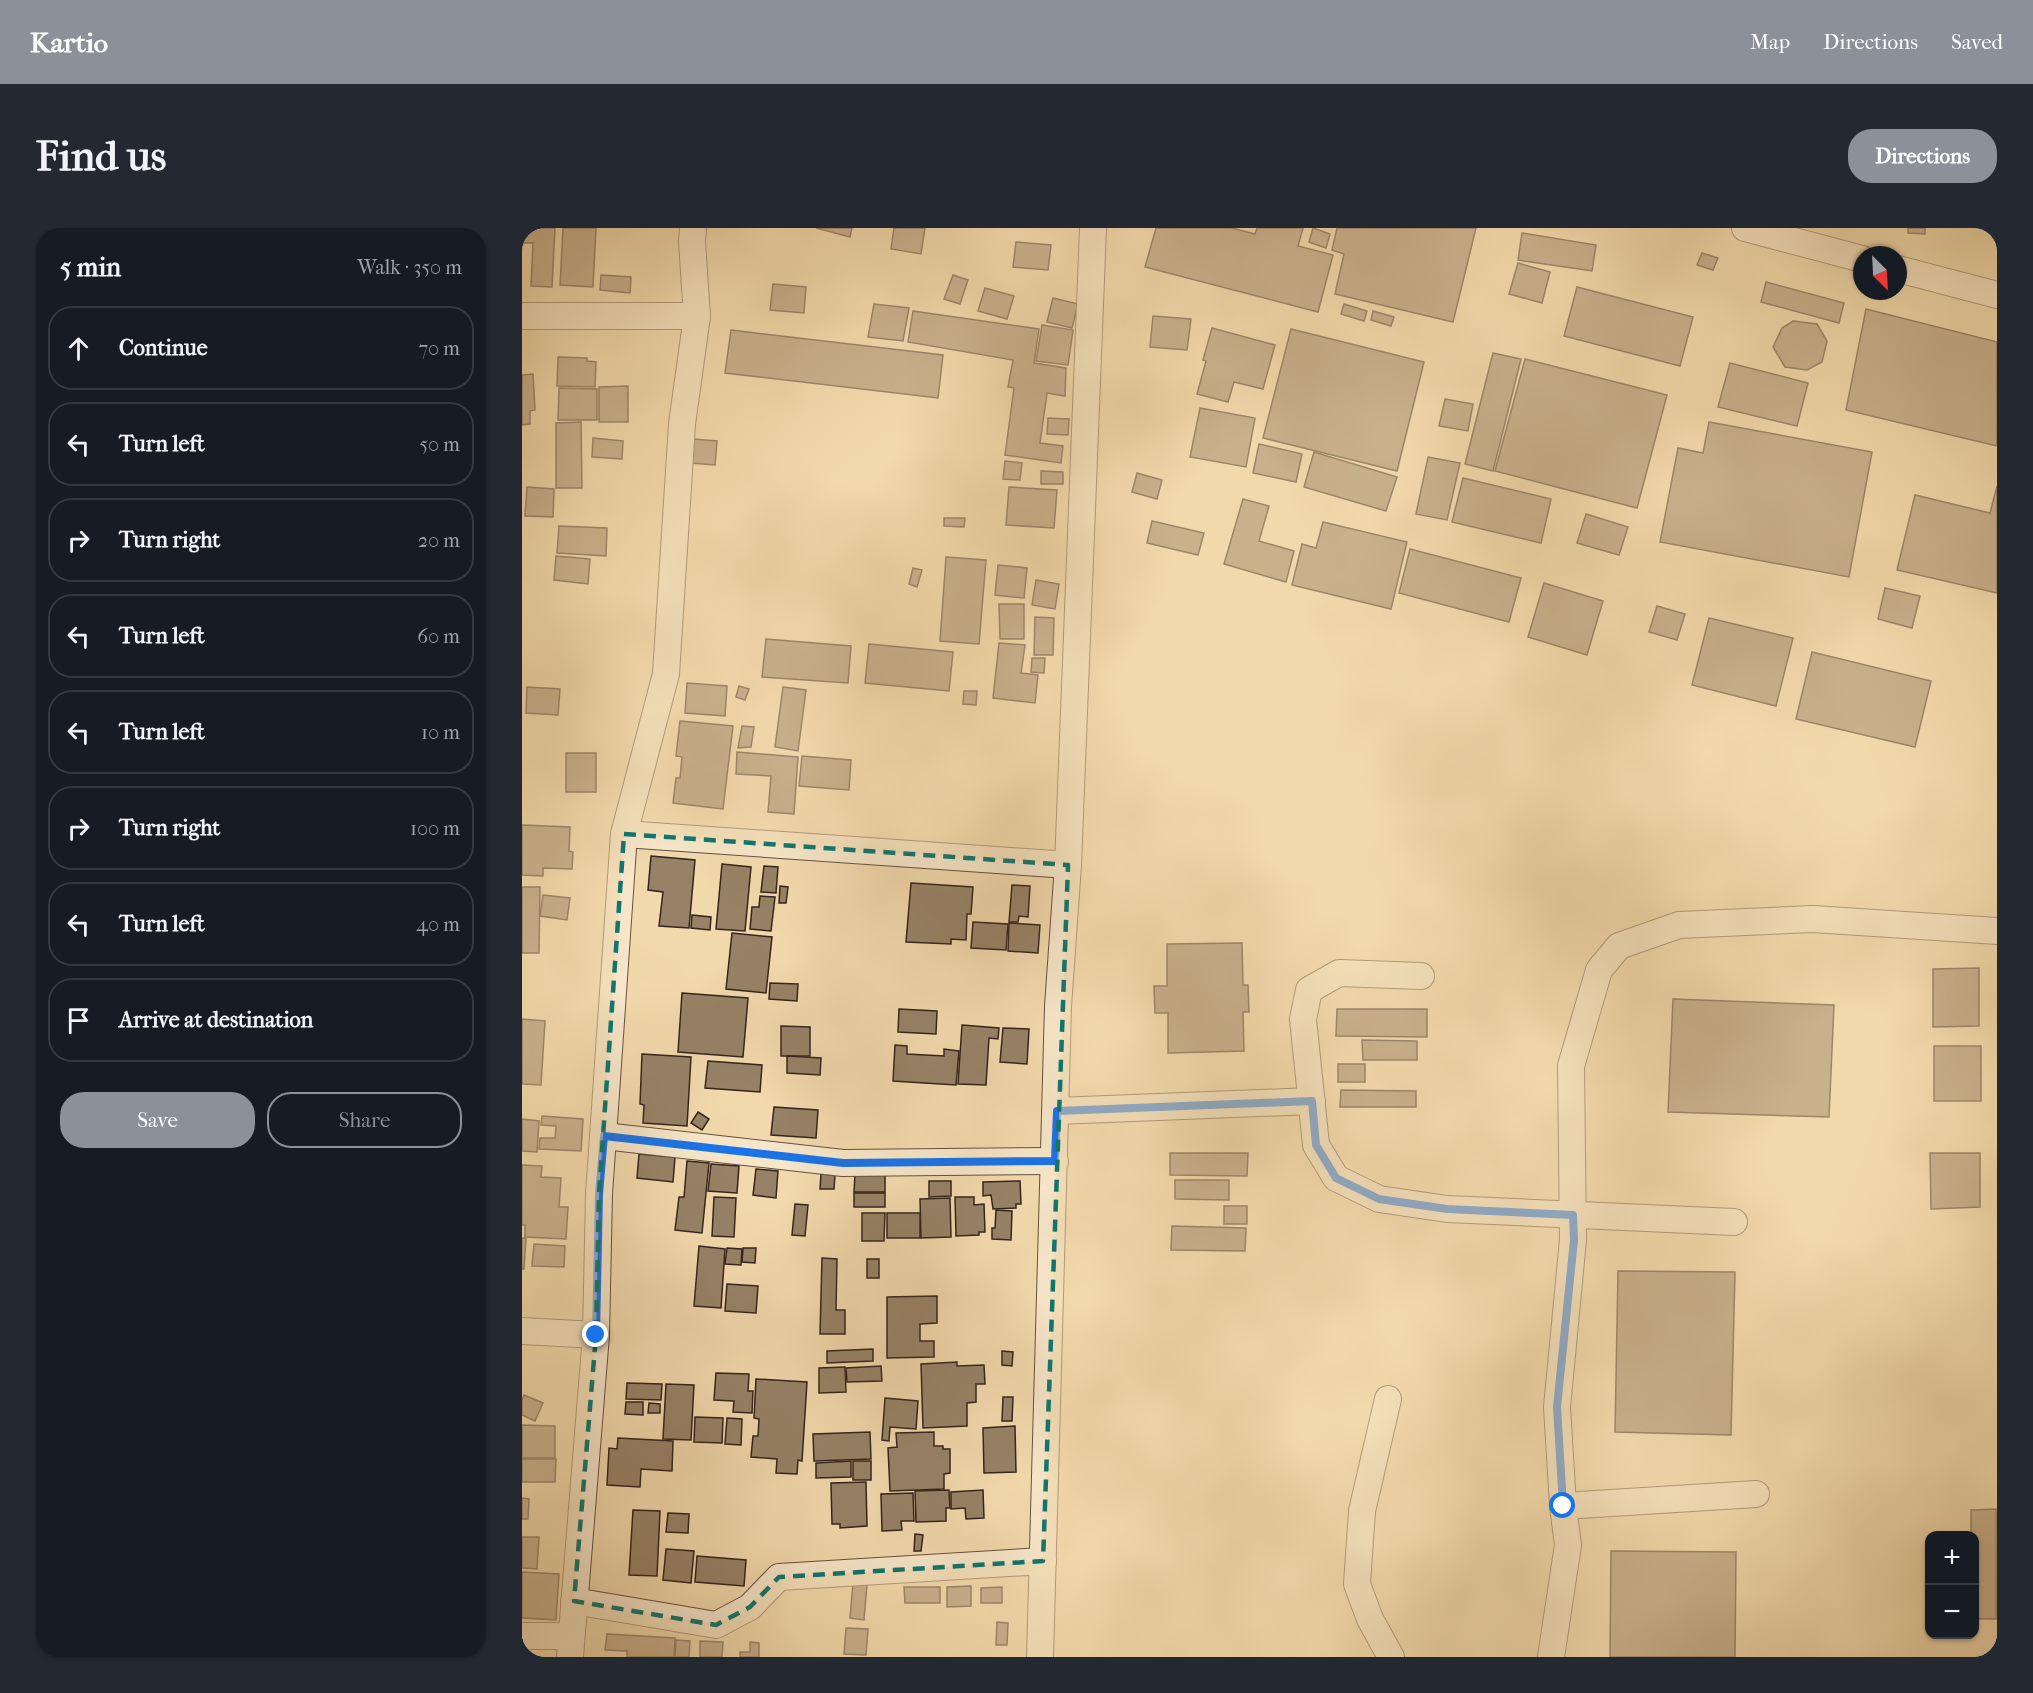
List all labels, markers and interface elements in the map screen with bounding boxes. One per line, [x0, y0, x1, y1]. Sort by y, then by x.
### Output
text: Kartio [30, 26, 108, 59]
text: Map [1750, 30, 1790, 54]
text: Directions [1823, 30, 1918, 54]
text: Saved [1951, 30, 2003, 54]
button: Directions [1848, 129, 1997, 183]
text: Find us [36, 132, 166, 181]
north arrow [1853, 246, 1907, 300]
text: 5 min [60, 252, 121, 283]
text: Walk · 350 m [357, 256, 462, 279]
icon: ahead [62, 332, 95, 365]
text: Continue [119, 335, 208, 361]
text: 70 m [418, 337, 460, 360]
icon: left [62, 428, 95, 461]
text: Turn left [119, 431, 205, 457]
text: 50 m [419, 433, 460, 456]
icon: right [62, 524, 95, 557]
text: Turn right [119, 527, 220, 553]
text: 20 m [418, 529, 460, 552]
icon: left [62, 620, 95, 653]
text: Turn left [119, 623, 205, 649]
text: 60 m [417, 625, 460, 648]
icon: left [62, 716, 95, 749]
text: Turn left [119, 719, 205, 745]
text: 10 m [421, 721, 460, 744]
icon: right [62, 812, 95, 845]
text: Turn right [119, 815, 220, 841]
text: 100 m [410, 817, 460, 840]
icon: left [62, 908, 95, 941]
text: Turn left [119, 911, 205, 937]
text: 40 m [416, 913, 460, 936]
icon: arrive [62, 1004, 95, 1037]
text: Arrive at destination [119, 1007, 313, 1033]
button: Save [60, 1092, 255, 1148]
button: Share [267, 1092, 462, 1148]
route end [582, 1321, 608, 1347]
route start [1549, 1492, 1575, 1518]
map controls [1925, 1531, 1979, 1639]
button: + [1925, 1531, 1979, 1585]
button: − [1925, 1585, 1979, 1639]

